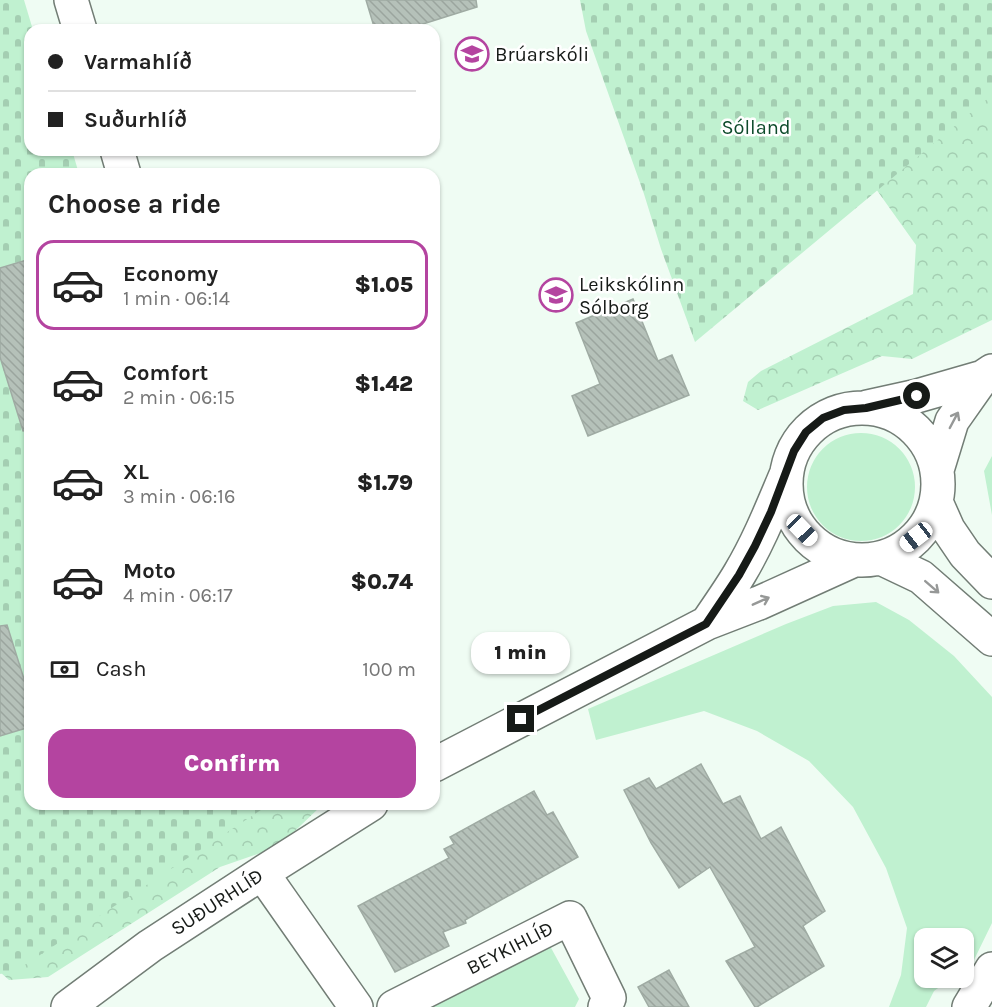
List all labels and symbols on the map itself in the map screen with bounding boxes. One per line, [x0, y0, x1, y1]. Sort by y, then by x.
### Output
school or university icon: Brúarskóli [454, 36, 490, 72]
place label: Brúarskóli [495, 43, 589, 66]
park label: Sólland [721, 116, 791, 139]
place label: Leikskólinn Sólborg [579, 273, 684, 319]
school or university icon: Leikskólinn Sólborg [538, 277, 574, 313]
route start [903, 382, 930, 409]
one-way arrow [949, 412, 960, 430]
car [783, 511, 821, 549]
car [896, 519, 936, 555]
one-way arrow [924, 580, 939, 594]
one-way arrow [751, 595, 769, 607]
callout: 1 min [472, 632, 570, 674]
route end [507, 705, 534, 732]
street label: SUÐURHLÍÐ [166, 863, 267, 940]
street label: BEYKIHLÍÐ [462, 916, 557, 980]

